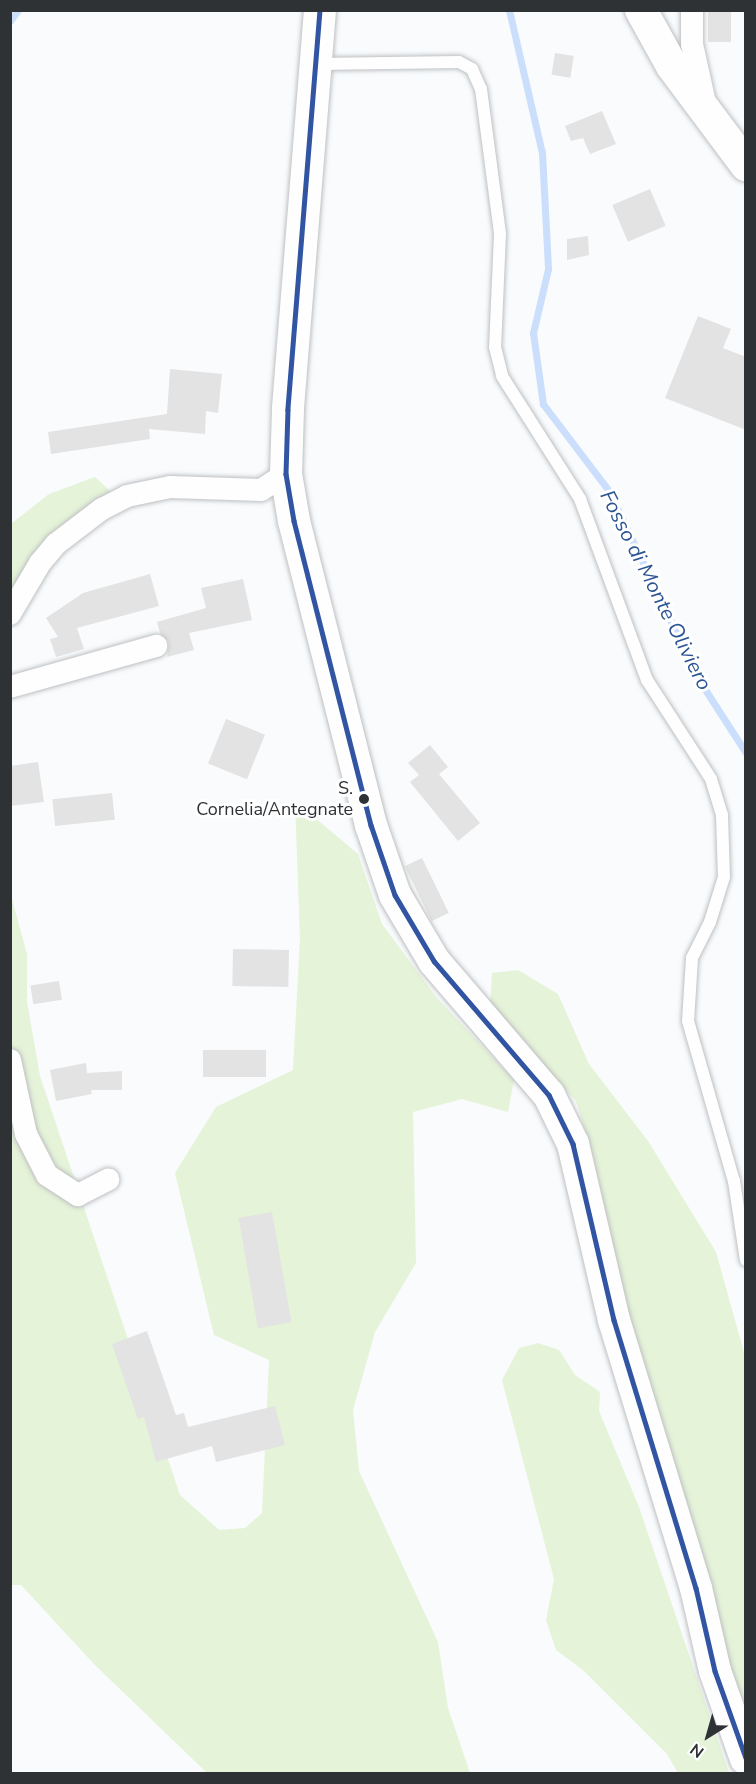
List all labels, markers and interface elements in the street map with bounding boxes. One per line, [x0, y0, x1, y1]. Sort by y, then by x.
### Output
water label: Fosso di Monte Oliviero [595, 486, 717, 694]
place label: S. Cornelia/Antegnate [196, 778, 353, 820]
marker: S. Cornelia/Antegnate [358, 793, 370, 805]
north arrow [678, 1706, 738, 1766]
text: N [686, 1738, 709, 1763]

